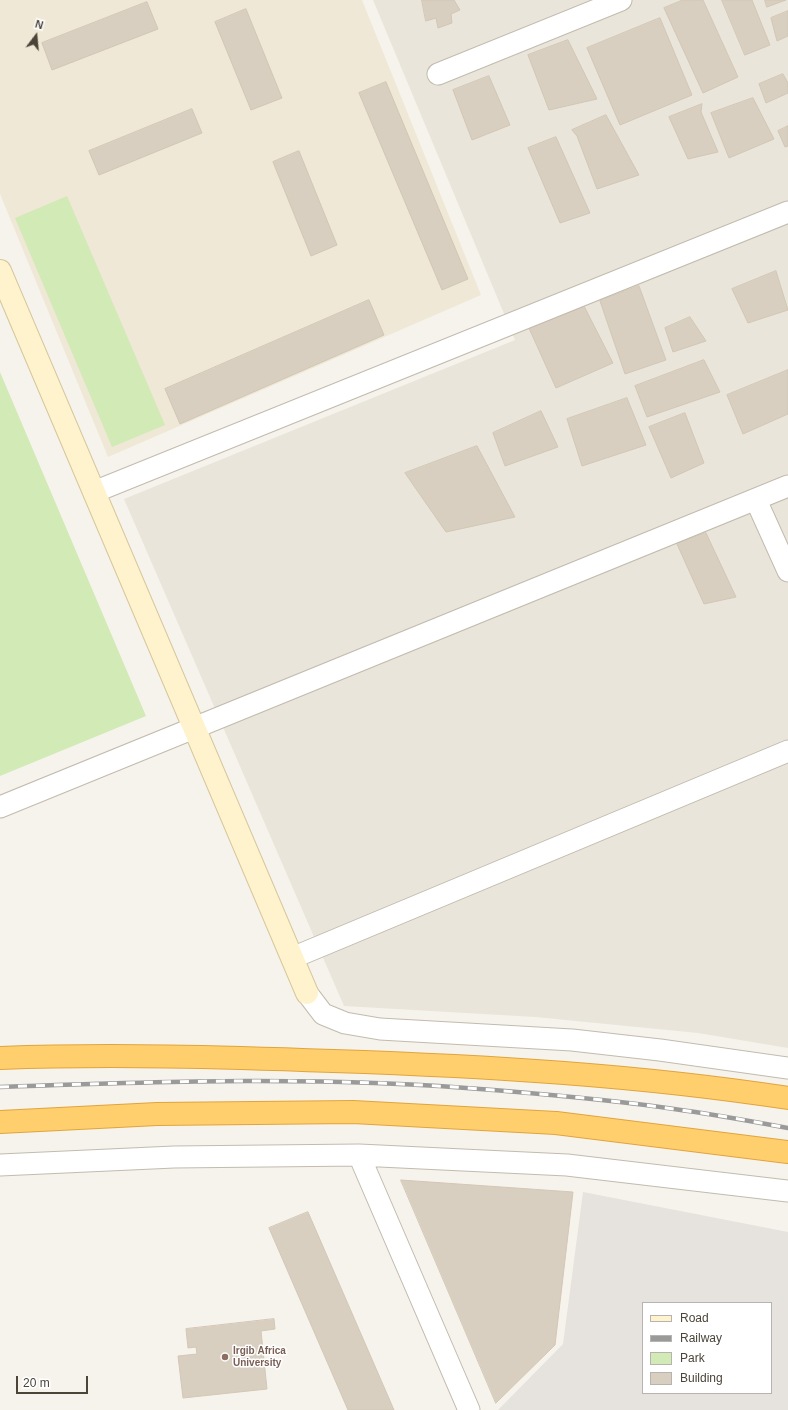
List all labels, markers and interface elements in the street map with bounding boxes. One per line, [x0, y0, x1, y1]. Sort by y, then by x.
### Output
north arrow [16, 16, 56, 56]
text: N [34, 18, 45, 31]
legend [642, 1302, 772, 1394]
text: Road [680, 1311, 709, 1325]
text: Railway [680, 1331, 722, 1345]
place label: Irgib Africa University [233, 1345, 286, 1368]
text: Park [680, 1351, 705, 1365]
marker: Irgib Africa University [220, 1352, 230, 1362]
scale bar [18, 1368, 90, 1394]
text: Building [680, 1371, 723, 1385]
text: 20 m [23, 1376, 50, 1390]

